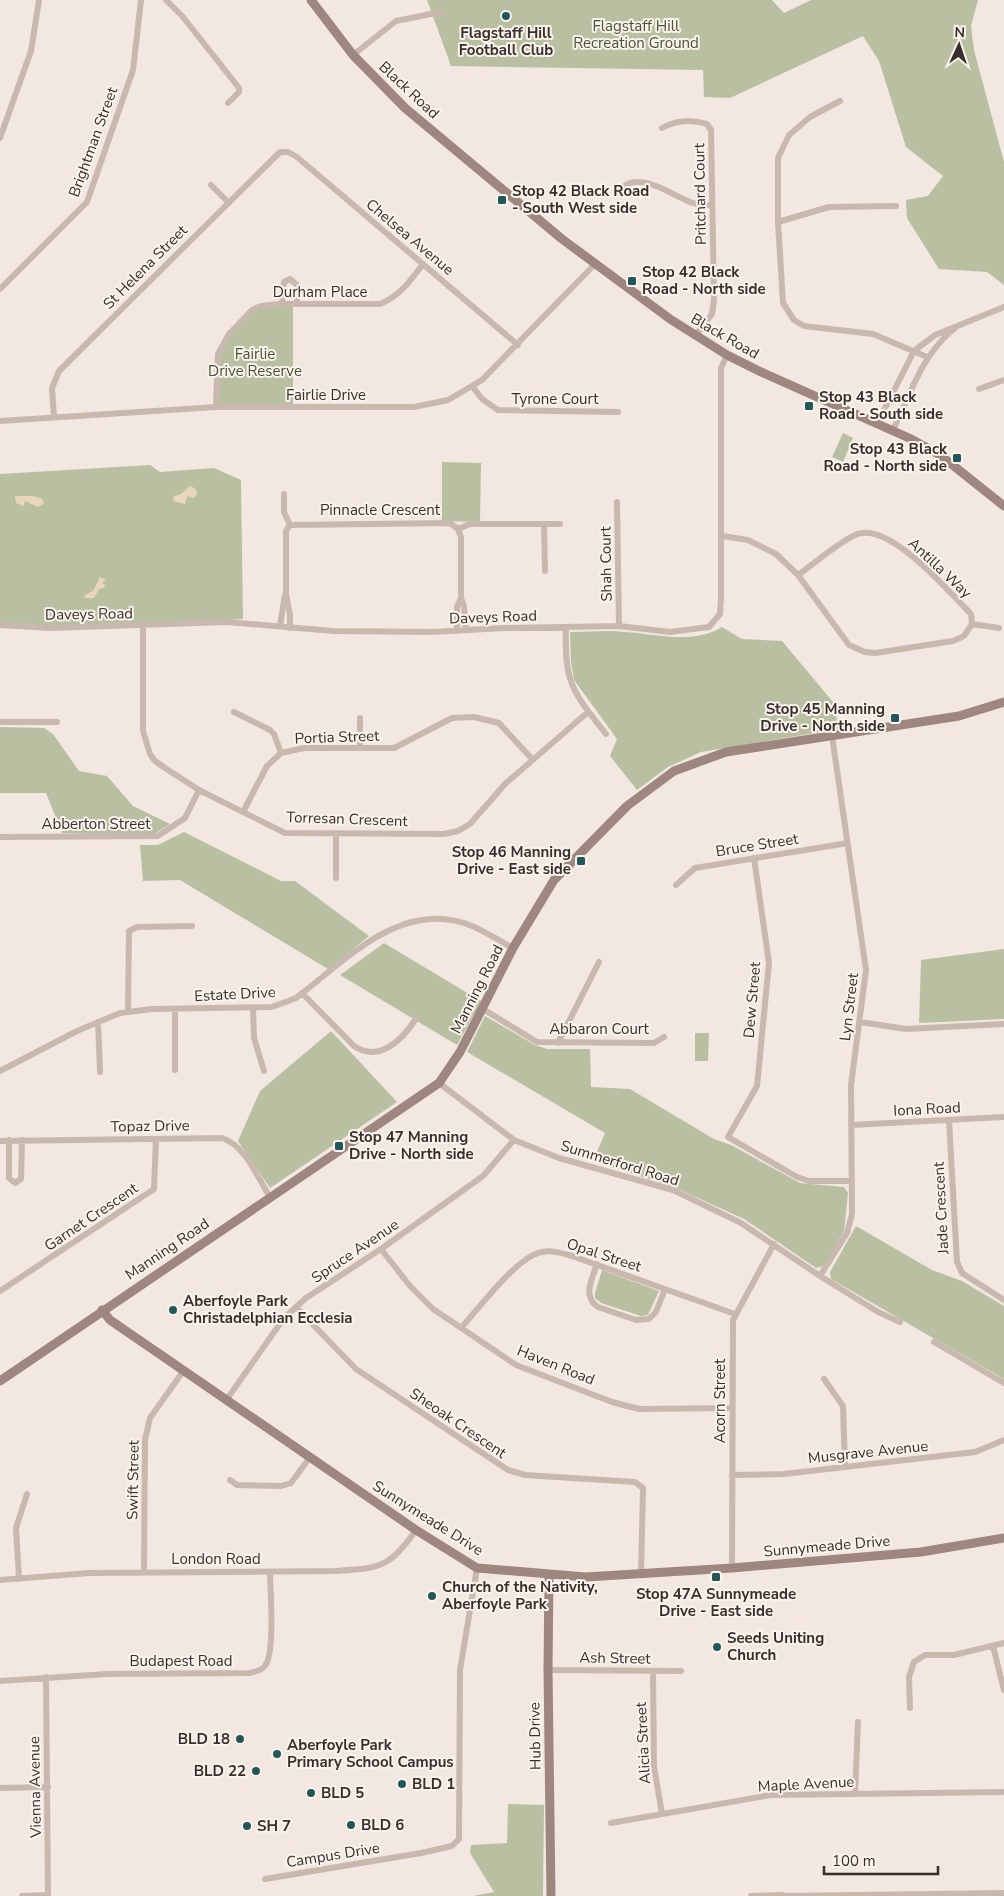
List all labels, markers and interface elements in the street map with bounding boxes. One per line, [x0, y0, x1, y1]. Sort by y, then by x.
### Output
marker: Flagstaff Hill Football Club [500, 10, 512, 22]
park label: Flagstaff Hill Recreation Ground [573, 16, 699, 53]
north arrow [934, 20, 984, 70]
place label: Flagstaff Hill Football Club [459, 23, 553, 60]
text: N [954, 23, 965, 42]
street label: Black Road [374, 57, 444, 123]
street label: Brightman Street [64, 84, 122, 200]
street label: Pritchard Court [689, 142, 711, 245]
place label: Stop 42 Black Road - South West side [512, 181, 649, 218]
street label: Chelsea Avenue [362, 194, 458, 280]
marker: Stop 42 Black Road - South West side [496, 194, 508, 206]
street label: St Helena Street [99, 220, 192, 313]
place label: Stop 42 Black Road - North side [642, 262, 766, 299]
marker: Stop 42 Black Road - North side [626, 275, 638, 287]
street label: Durham Place [273, 282, 367, 302]
street label: Black Road [687, 308, 763, 364]
park label: Fairlie Drive Reserve [208, 344, 302, 381]
street label: Fairlie Drive [286, 385, 366, 405]
place label: Stop 43 Black Road - South side [819, 387, 943, 424]
street label: Tyrone Court [511, 389, 599, 409]
marker: Stop 43 Black Road - South side [803, 400, 815, 412]
place label: Stop 43 Black Road - North side [823, 439, 948, 476]
marker: Stop 43 Black Road - North side [951, 452, 963, 464]
street label: Pinnacle Crescent [320, 500, 441, 520]
street label: Shah Court [595, 525, 617, 602]
street label: Antilla Way [904, 533, 976, 603]
street label: Daveys Road [45, 603, 133, 625]
street label: Daveys Road [449, 605, 537, 629]
place label: Stop 45 Manning Drive - North side [760, 699, 885, 736]
marker: Stop 45 Manning Drive - North side [889, 712, 901, 724]
street label: Portia Street [294, 726, 380, 748]
street label: Torresan Crescent [286, 807, 409, 831]
street label: Abberton Street [42, 814, 151, 834]
street label: Bruce Street [714, 828, 801, 861]
place label: Stop 46 Manning Drive - East side [452, 842, 571, 879]
marker: Stop 46 Manning Drive - East side [575, 855, 587, 867]
street label: Manning Road [446, 941, 508, 1037]
street label: Dew Street [739, 960, 765, 1039]
street label: Lyn Street [835, 971, 863, 1042]
street label: Estate Drive [194, 982, 276, 1006]
street label: Abbaron Court [549, 1019, 650, 1039]
street label: Iona Road [893, 1097, 961, 1121]
street label: Topaz Drive [110, 1115, 190, 1137]
place label: Stop 47 Manning Drive - North side [349, 1127, 474, 1164]
street label: Summerford Road [558, 1135, 682, 1191]
marker: Stop 47 Manning Drive - North side [333, 1140, 345, 1152]
street label: Jade Crescent [929, 1161, 953, 1256]
street label: Garnet Crescent [40, 1178, 142, 1256]
street label: Manning Road [121, 1213, 213, 1285]
street label: Spruce Avenue [307, 1214, 403, 1288]
street label: Opal Street [564, 1234, 645, 1277]
place label: Aberfoyle Park Christadelphian Ecclesia [183, 1291, 353, 1328]
marker: Aberfoyle Park Christadelphian Ecclesia [167, 1304, 179, 1316]
street label: Haven Road [514, 1340, 598, 1390]
street label: Acorn Street [710, 1358, 730, 1443]
street label: Sheoak Crescent [406, 1383, 511, 1463]
street label: Musgrave Avenue [807, 1436, 929, 1468]
street label: Swift Street [122, 1439, 144, 1520]
street label: Sunnymeade Drive [369, 1476, 487, 1560]
street label: Sunnymeade Drive [763, 1530, 891, 1562]
street label: London Road [171, 1549, 261, 1569]
marker: Stop 47A Sunnymeade Drive - East side [710, 1571, 722, 1583]
place label: Church of the Nativity, Aberfoyle Park [442, 1577, 598, 1614]
place label: Stop 47A Sunnymeade Drive - East side [636, 1584, 796, 1621]
marker: Church of the Nativity, Aberfoyle Park [426, 1590, 438, 1602]
place label: Seeds Uniting Church [727, 1628, 824, 1665]
marker: Seeds Uniting Church [711, 1641, 723, 1653]
street label: Ash Street [579, 1647, 652, 1669]
street label: Budapest Road [129, 1651, 233, 1671]
street label: Alicia Street [631, 1701, 655, 1784]
street label: Hub Drive [524, 1702, 546, 1770]
place label: BLD 18 [178, 1729, 230, 1749]
marker: BLD 18 [234, 1733, 246, 1745]
place label: Aberfoyle Park Primary School Campus [287, 1735, 454, 1772]
street label: Vienna Avenue [24, 1736, 46, 1839]
marker: Aberfoyle Park Primary School Campus [271, 1748, 283, 1760]
place label: BLD 22 [194, 1761, 246, 1781]
marker: BLD 22 [250, 1765, 262, 1777]
street label: Maple Avenue [757, 1771, 855, 1797]
place label: BLD 1 [412, 1774, 455, 1794]
marker: BLD 1 [396, 1778, 408, 1790]
place label: BLD 5 [321, 1783, 364, 1803]
marker: BLD 5 [305, 1787, 317, 1799]
place label: BLD 6 [361, 1815, 404, 1835]
place label: SH 7 [257, 1816, 291, 1836]
marker: BLD 6 [345, 1819, 357, 1831]
marker: SH 7 [241, 1820, 253, 1832]
street label: Campus Drive [285, 1838, 381, 1872]
scale bar [824, 1844, 938, 1876]
text: 100 m [832, 1851, 876, 1871]

